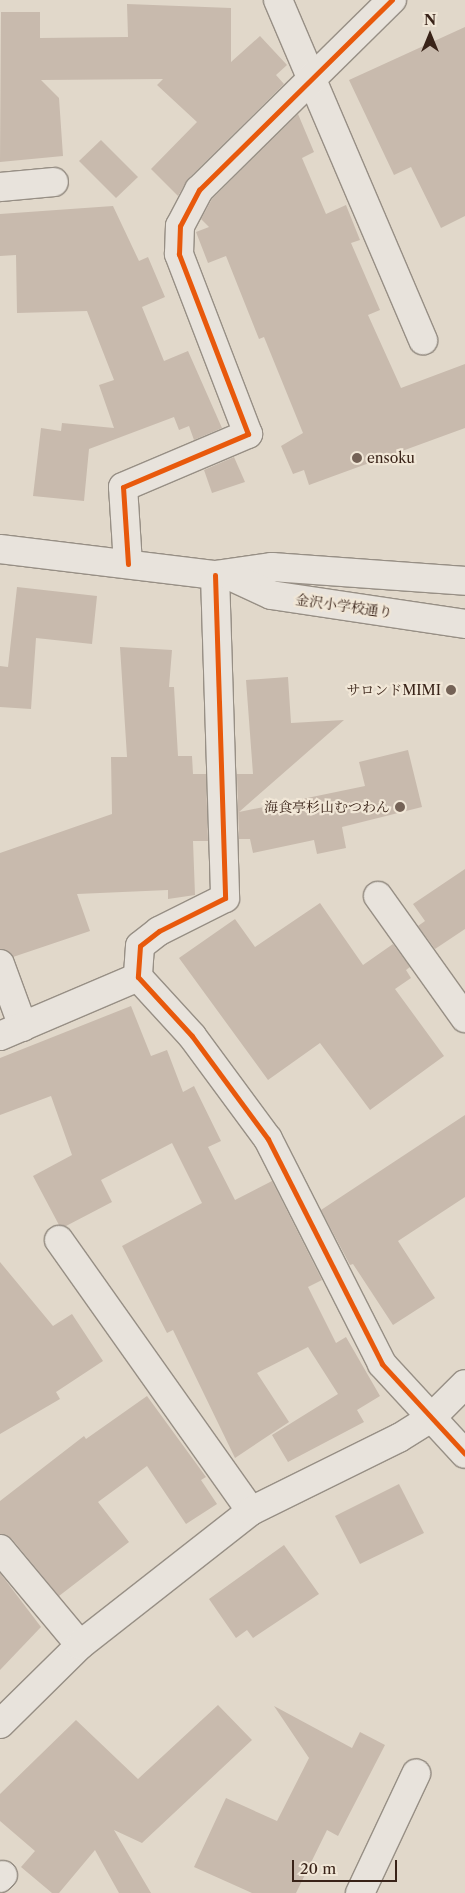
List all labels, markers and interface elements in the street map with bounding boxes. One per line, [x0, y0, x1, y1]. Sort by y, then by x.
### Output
north arrow [405, 10, 455, 60]
text: N [424, 11, 436, 29]
place label: ensoku [367, 450, 415, 466]
marker: ensoku [351, 452, 363, 464]
street label: 金沢小学校通り [294, 591, 394, 621]
place label: サロンドMIMI [346, 682, 441, 698]
marker: サロンドMIMI [445, 684, 457, 696]
place label: 海食亭杉山むつわん [264, 799, 390, 815]
marker: 海食亭杉山むつわん [394, 801, 406, 813]
scale bar [295, 1850, 400, 1882]
text: 20 m [300, 1859, 336, 1878]

